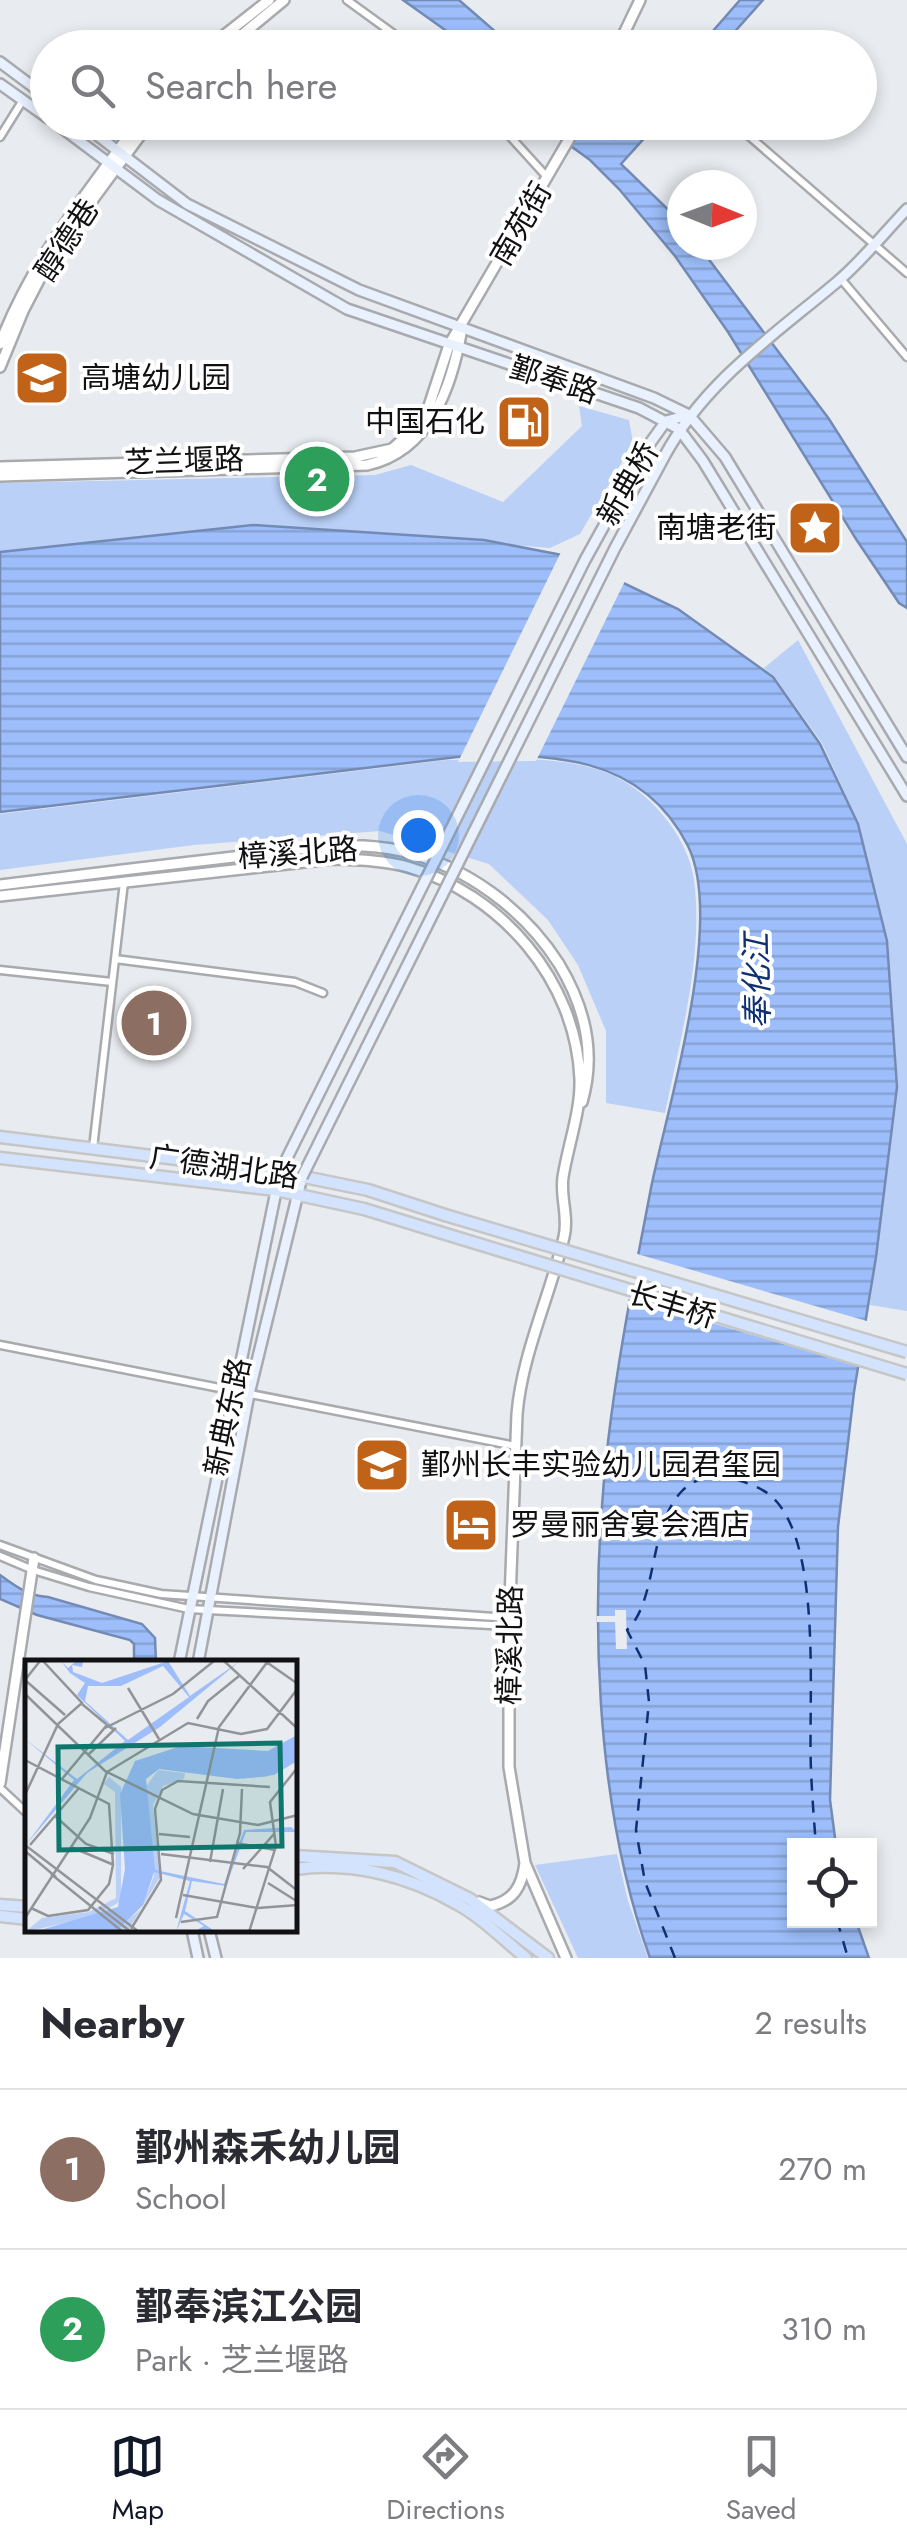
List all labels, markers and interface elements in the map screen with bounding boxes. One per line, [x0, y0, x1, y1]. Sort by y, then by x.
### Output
search box [30, 30, 877, 140]
icon: search [65, 58, 120, 113]
text: Search here [145, 58, 337, 113]
north arrow [667, 170, 757, 260]
street label: 南苑街 [479, 174, 562, 273]
street label: 醇德巷 [24, 190, 109, 289]
street label: 鄞奉路 [505, 345, 604, 414]
school or university icon: 高塘幼儿园 [12, 348, 72, 408]
place label: 高塘幼儿园 [81, 356, 231, 399]
fuel station icon: 中国石化 [494, 392, 554, 452]
place label: 中国石化 [365, 400, 485, 443]
street label: 新典桥 [586, 434, 669, 533]
street label: 芝兰堰路 [123, 437, 245, 484]
pin: 2 [284, 442, 350, 516]
place icon: 南塘老街 [785, 498, 845, 558]
place label: 南塘老街 [656, 506, 776, 549]
your location [393, 810, 444, 861]
street label: 樟溪北路 [237, 827, 359, 878]
water label: 奉化江 [733, 930, 781, 1029]
pin: 1 [122, 986, 186, 1060]
street label: 广德湖北路 [147, 1135, 301, 1198]
street label: 长丰桥 [623, 1271, 721, 1338]
street label: 新典东路 [194, 1354, 261, 1480]
school or university icon: 鄞州长丰实验幼儿园君玺园 [352, 1435, 412, 1495]
place label: 鄞州长丰实验幼儿园君玺园 [421, 1443, 781, 1486]
hotel icon: 罗曼丽舍宴会酒店 [441, 1495, 501, 1555]
place label: 罗曼丽舍宴会酒店 [510, 1503, 750, 1546]
street label: 樟溪北路 [487, 1585, 532, 1705]
inset map [25, 1660, 298, 1933]
map controls [787, 1838, 877, 1928]
button: locate [787, 1838, 877, 1928]
text: Nearby [40, 1993, 184, 2054]
text: 2 results [755, 2000, 867, 2046]
text: 鄞州森禾幼儿园 [135, 2120, 401, 2175]
text: 1 [64, 2146, 81, 2192]
text: 270 m [778, 2146, 867, 2192]
text: School [135, 2175, 227, 2221]
text: 鄞奉滨江公园 [135, 2279, 363, 2334]
text: 2 [62, 2306, 83, 2352]
text: 310 m [781, 2306, 867, 2352]
text: Park · 芝兰堰路 [135, 2337, 349, 2383]
tab: Map [110, 2429, 165, 2530]
tab: Directions [386, 2429, 505, 2530]
tab: Saved [726, 2429, 797, 2530]

